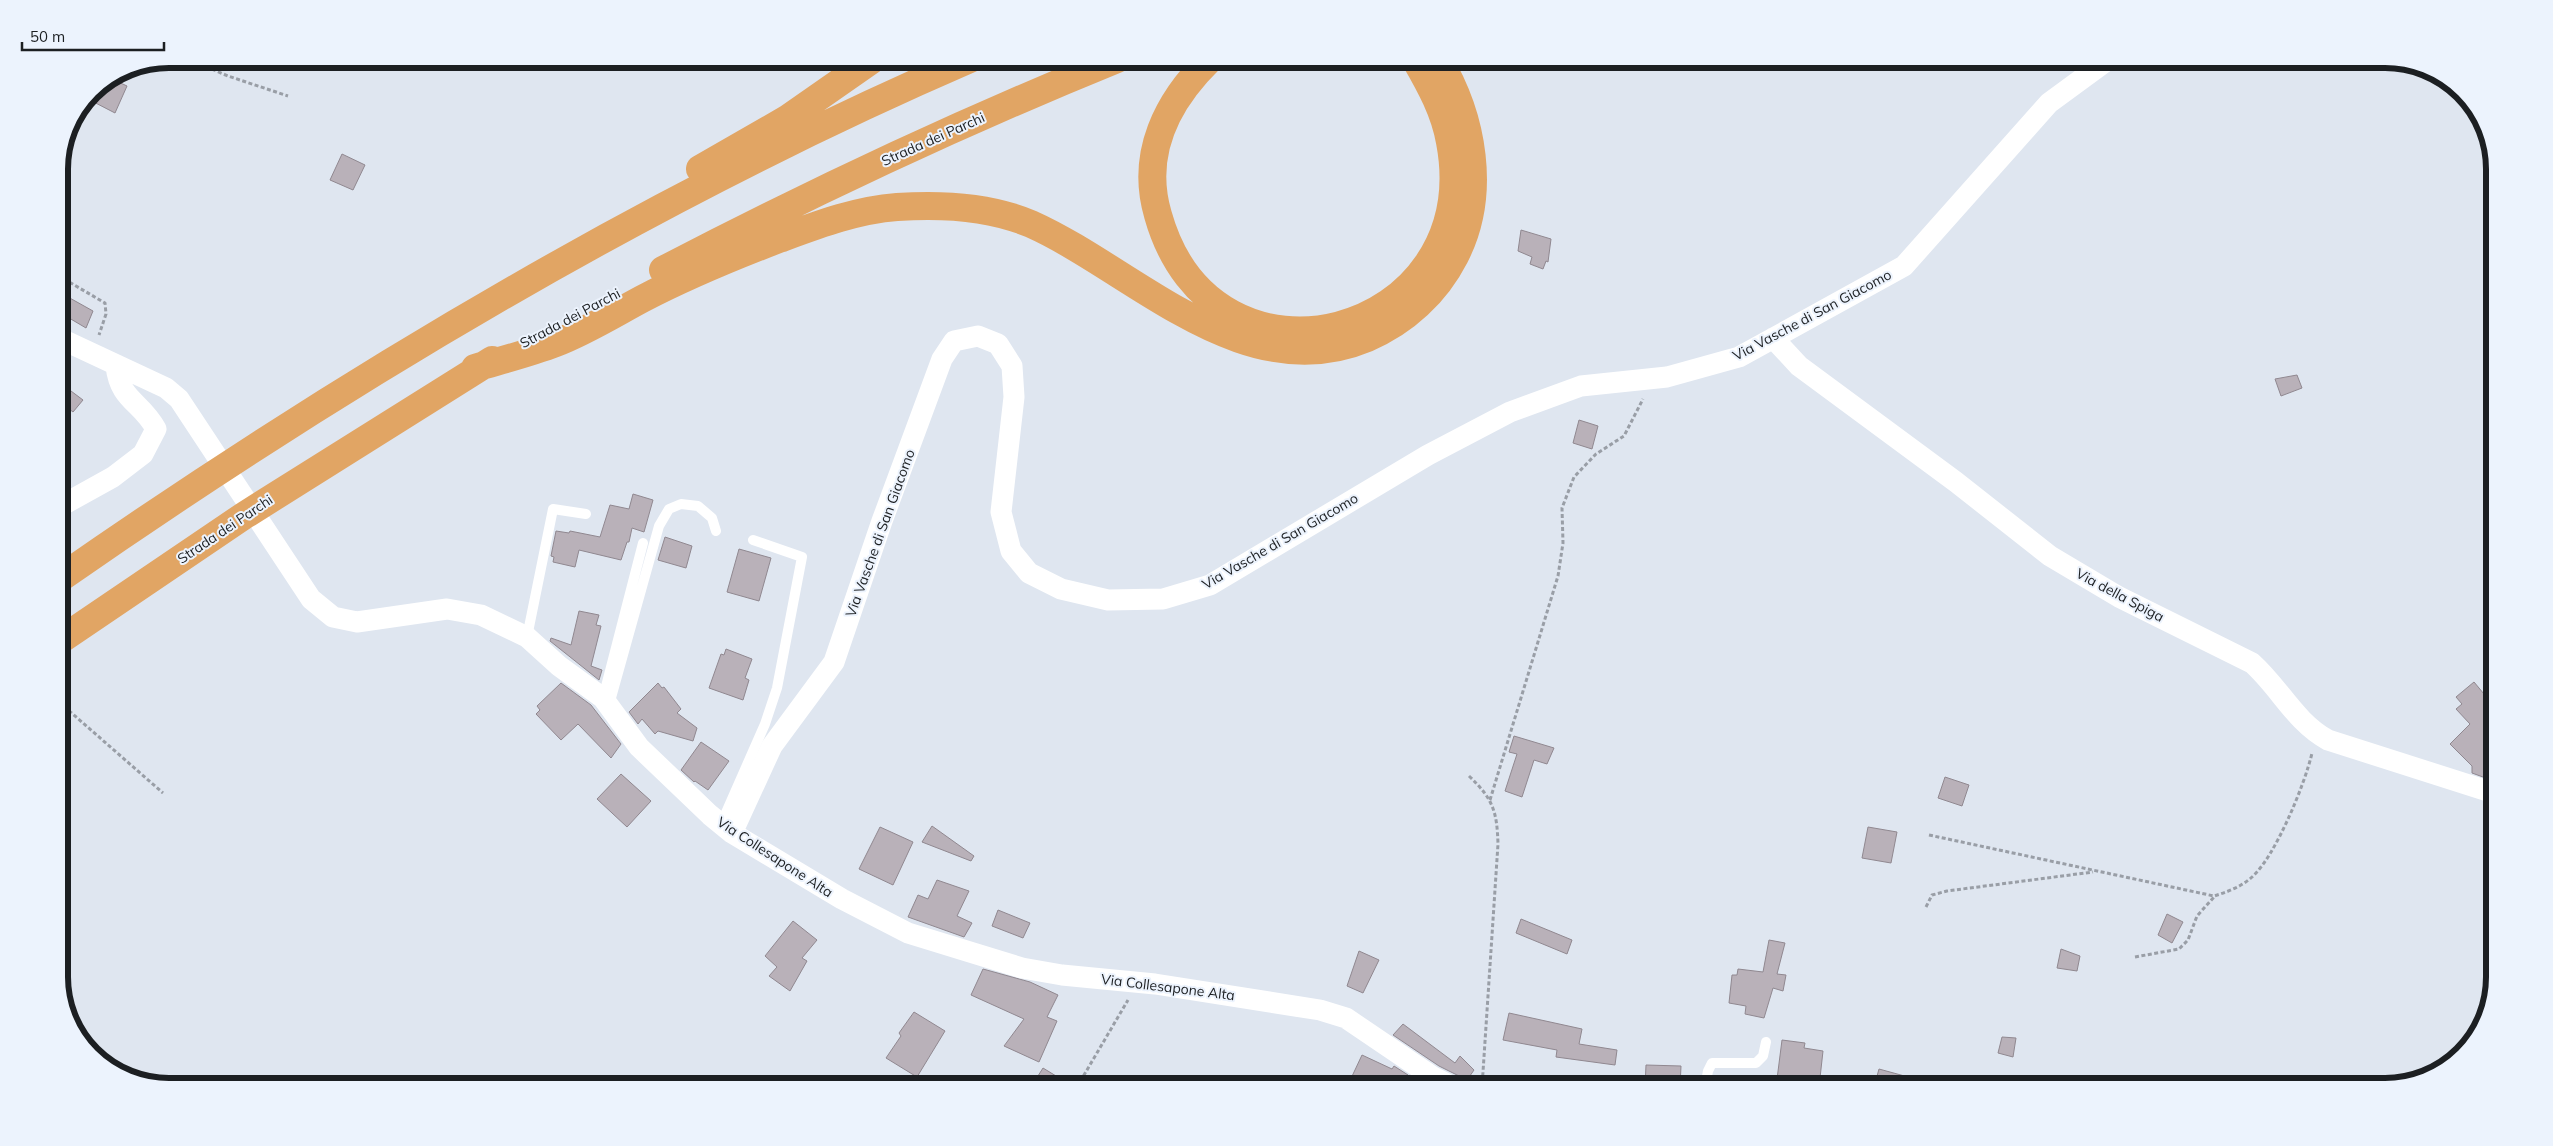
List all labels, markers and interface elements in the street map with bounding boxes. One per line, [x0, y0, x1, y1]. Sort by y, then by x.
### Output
scale bar [22, 20, 165, 52]
text: 50 m [30, 27, 65, 46]
street label: Strada dei Parchi [879, 108, 987, 170]
street label: Via Vasche di San Giacomo [1730, 265, 1894, 365]
street label: Strada dei Parchi [517, 284, 623, 352]
street label: Via Vasche di San Giacomo [841, 447, 919, 619]
street label: Via Vasche di San Giacomo [1199, 489, 1361, 593]
street label: Strada dei Parchi [174, 490, 276, 568]
street label: Via della Spiga [2073, 564, 2167, 626]
street label: Via Collesapone Alta [714, 813, 836, 901]
street label: Via Collesapone Alta [1100, 970, 1236, 1004]

